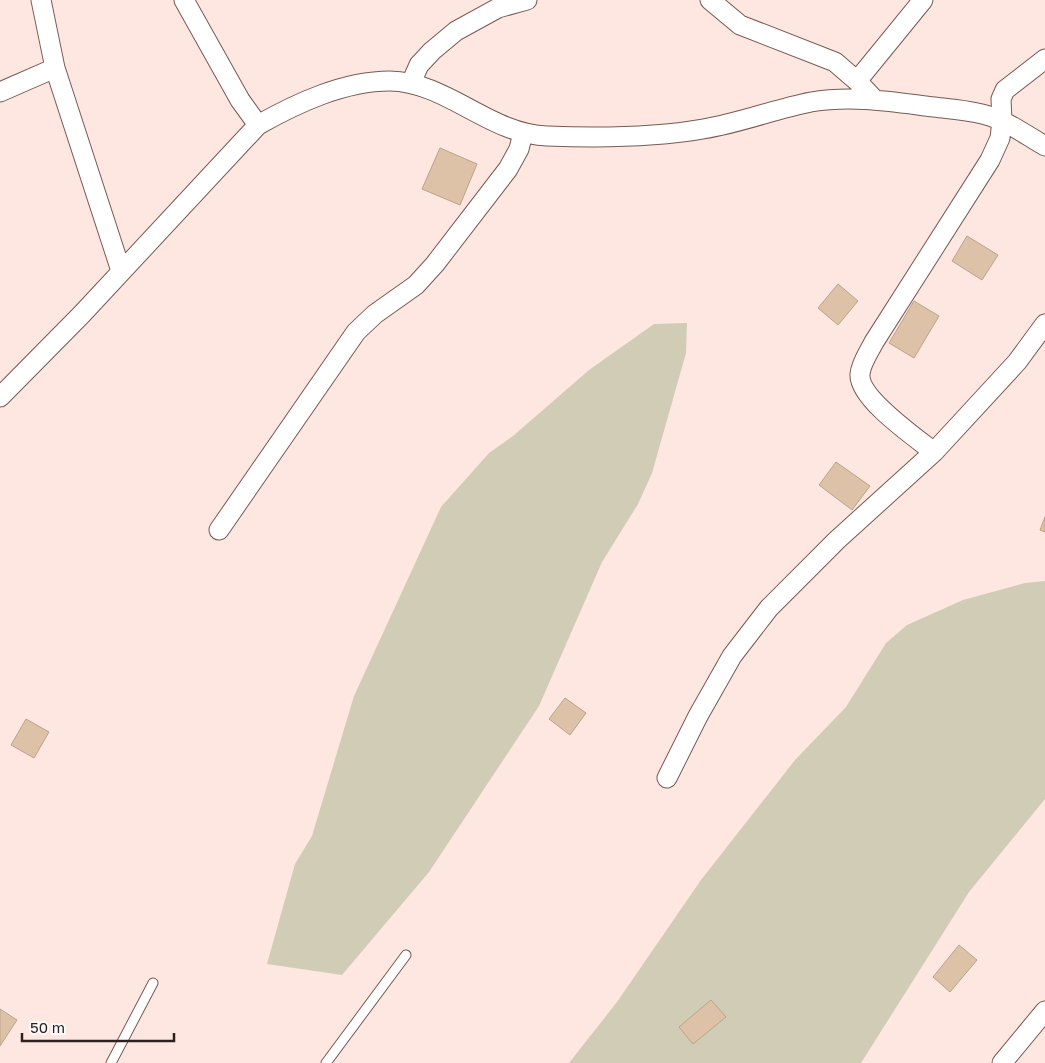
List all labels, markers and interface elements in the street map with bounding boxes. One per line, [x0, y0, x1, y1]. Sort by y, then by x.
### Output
scale bar [22, 1010, 175, 1042]
text: 50 m [30, 1018, 65, 1036]

